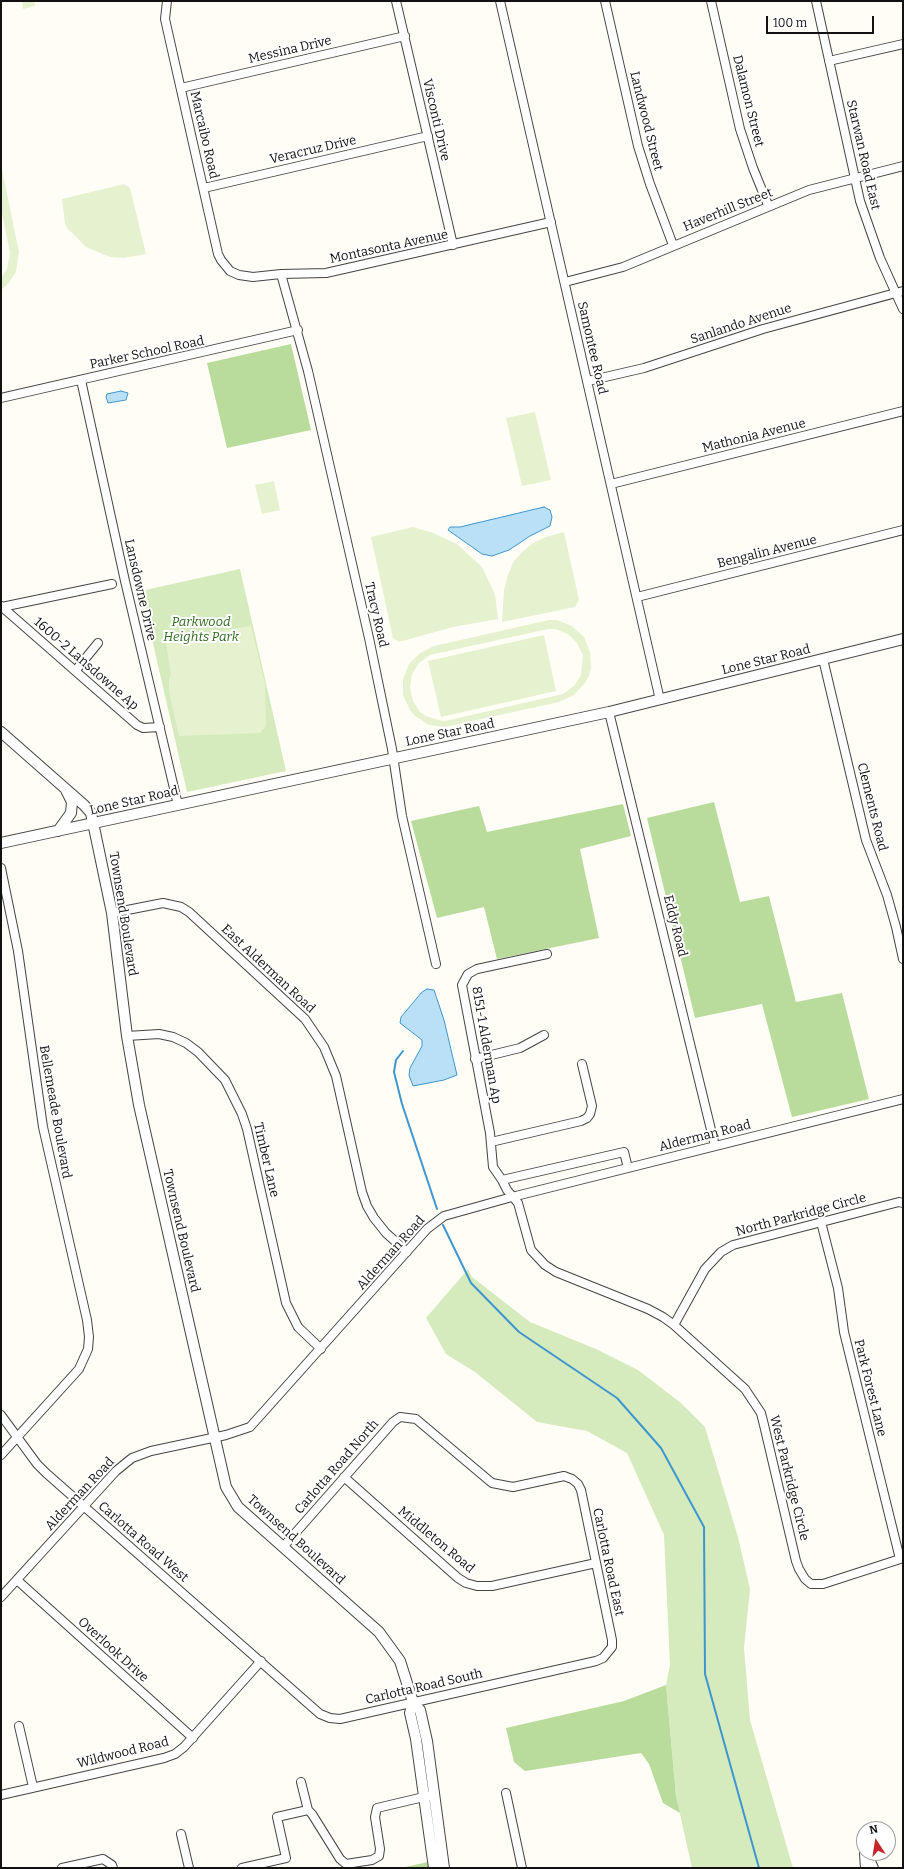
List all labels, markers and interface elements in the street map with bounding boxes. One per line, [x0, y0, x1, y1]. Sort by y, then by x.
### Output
scale bar [768, 8, 876, 34]
text: 100 m [773, 16, 807, 30]
street label: Messina Drive [247, 33, 333, 67]
street label: Dalamon Street [729, 53, 767, 149]
street label: Landwood Street [626, 70, 666, 172]
street label: Visconti Drive [419, 77, 453, 163]
street label: Marcaibo Road [186, 90, 222, 180]
street label: Starwan Road East [843, 99, 883, 211]
street label: Veracruz Drive [268, 132, 358, 168]
street label: Haverhill Street [681, 185, 775, 235]
street label: Montasonta Avenue [328, 227, 450, 267]
street label: Samontee Road [574, 300, 610, 396]
street label: Sanlando Avenue [689, 300, 793, 348]
street label: Parker School Road [88, 333, 206, 373]
street label: Mathonia Avenue [701, 416, 807, 456]
street label: Bengalin Avenue [716, 532, 818, 572]
street label: Lansdowne Drive [121, 538, 159, 642]
street label: Tracy Road [361, 581, 391, 649]
street label: 1600-2 Lansdowne Ap [31, 614, 141, 714]
park label: Parkwood Heights Park [163, 614, 239, 645]
street label: Lone Star Road [720, 641, 812, 679]
street label: Lone Star Road [404, 716, 496, 750]
street label: Clements Road [853, 761, 891, 853]
street label: Lone Star Road [88, 783, 180, 819]
street label: Townsend Boulevard [105, 851, 141, 977]
street label: Eddy Road [660, 893, 690, 959]
street label: East Alderman Road [218, 922, 318, 1016]
street label: 8151-1 Alderman Ap [468, 985, 504, 1105]
street label: Bellemeade Boulevard [36, 1044, 74, 1180]
street label: Alderman Road [657, 1117, 753, 1155]
street label: Timber Lane [250, 1121, 282, 1199]
street label: Townsend Boulevard [159, 1168, 203, 1294]
street label: North Parkridge Circle [734, 1190, 868, 1240]
street label: Alderman Road [354, 1213, 428, 1293]
street label: Park Forest Lane [850, 1338, 890, 1438]
street label: West Parkridge Circle [766, 1414, 812, 1542]
street label: Carlotta Road North [292, 1417, 382, 1517]
street label: Alderman Road [42, 1454, 118, 1534]
street label: Townsend Boulevard [244, 1492, 348, 1588]
street label: Carlotta Road West [95, 1499, 191, 1585]
street label: Middleton Road [395, 1503, 477, 1577]
street label: Carlotta Road East [589, 1507, 627, 1617]
street label: Overlook Drive [75, 1614, 151, 1686]
street label: Carlotta Road South [364, 1666, 484, 1708]
street label: Wildwood Road [76, 1734, 170, 1772]
north arrow [856, 1821, 896, 1861]
text: N [868, 1823, 879, 1837]

